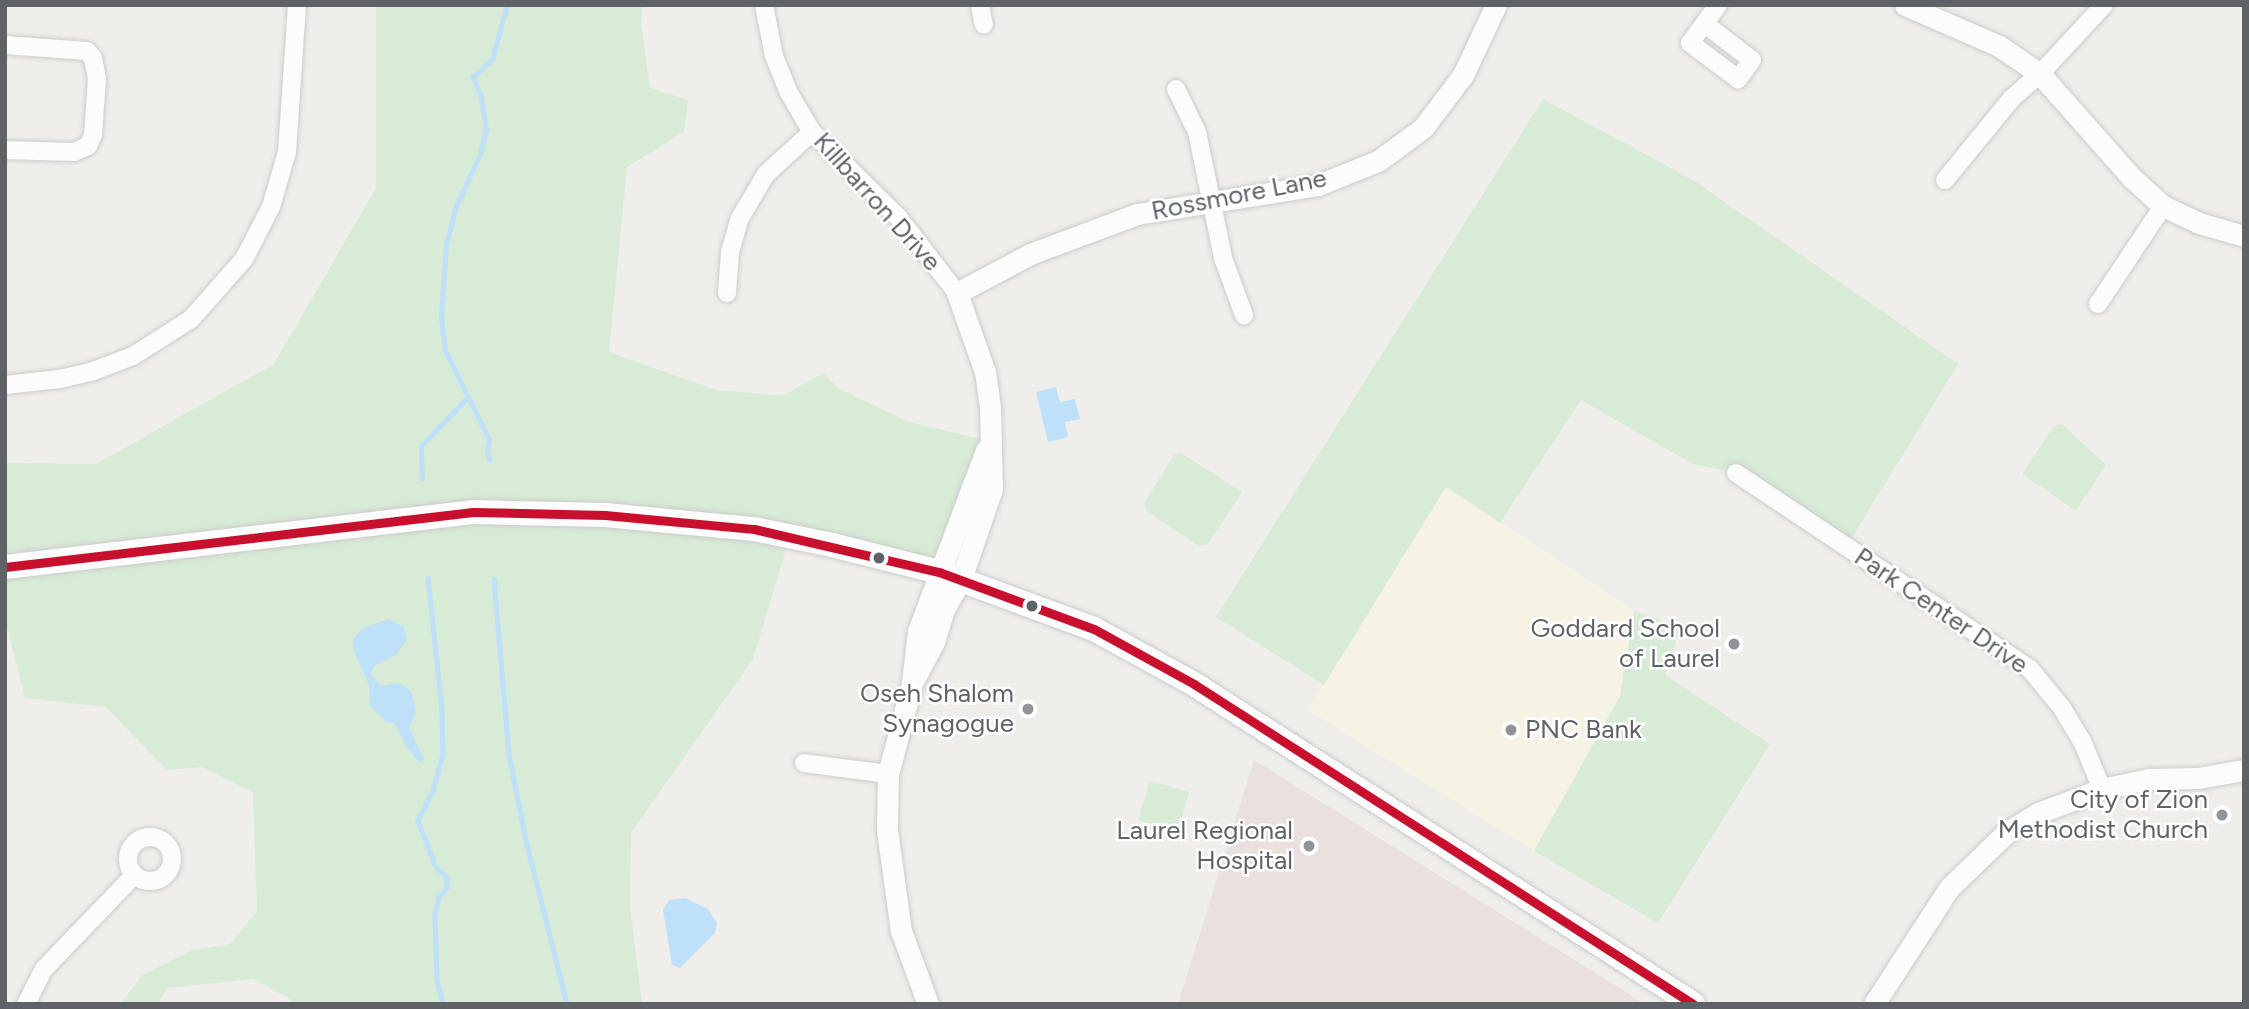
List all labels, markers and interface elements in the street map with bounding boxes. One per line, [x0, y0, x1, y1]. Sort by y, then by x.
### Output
street label: Killbarron Drive [807, 126, 947, 278]
street label: Rossmore Lane [1149, 163, 1329, 227]
street label: Park Center Drive [1848, 541, 2034, 681]
unlabelled marker [872, 551, 886, 565]
unlabelled marker [1025, 599, 1039, 613]
place label: Goddard School of Laurel [1531, 613, 1720, 674]
marker: Goddard School of Laurel [1726, 636, 1742, 652]
place label: Oseh Shalom Synagogue [860, 678, 1014, 740]
marker: Oseh Shalom Synagogue [1020, 701, 1036, 717]
place label: PNC Bank [1525, 714, 1642, 746]
marker: PNC Bank [1503, 722, 1519, 738]
place label: City of Zion Methodist Church [1998, 784, 2208, 846]
marker: City of Zion Methodist Church [2214, 807, 2230, 823]
place label: Laurel Regional Hospital [1116, 815, 1293, 876]
marker: Laurel Regional Hospital [1299, 836, 1319, 856]

